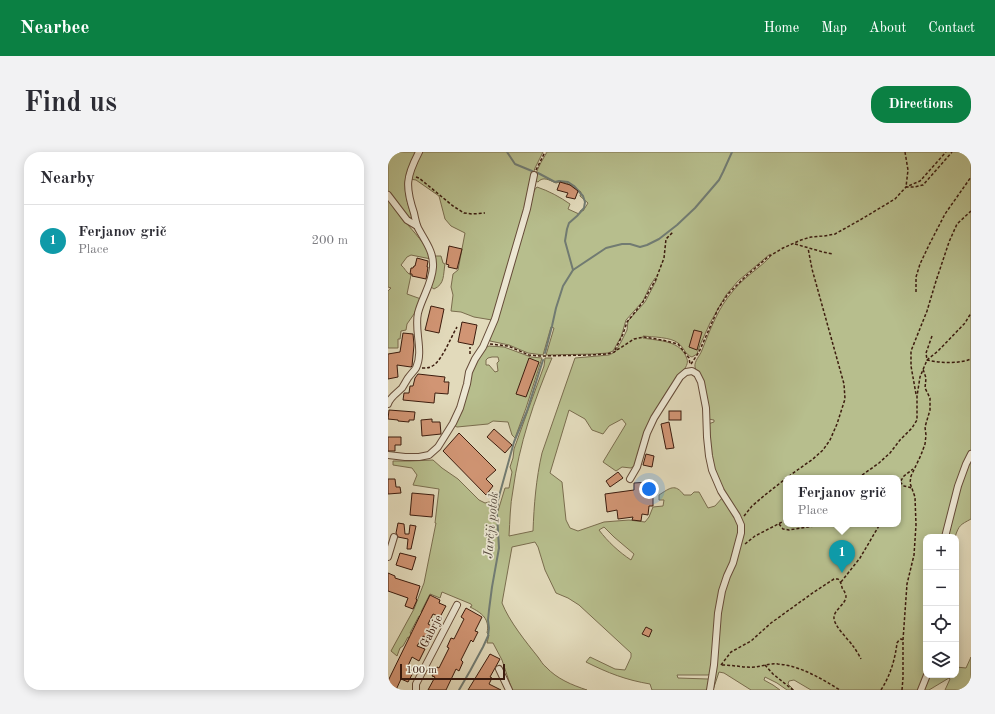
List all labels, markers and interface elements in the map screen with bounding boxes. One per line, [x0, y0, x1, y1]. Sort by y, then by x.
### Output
text: Nearbee [20, 19, 89, 38]
text: Home [764, 21, 799, 35]
text: Map [821, 21, 847, 35]
text: About [869, 21, 906, 35]
text: Contact [928, 21, 975, 35]
button: Directions [871, 86, 971, 123]
text: Find us [24, 90, 117, 118]
text: Nearby [40, 170, 95, 187]
text: Ferjanov grič [78, 225, 167, 240]
text: 1 [49, 234, 57, 247]
text: 200 m [311, 234, 348, 247]
text: Place [78, 243, 108, 256]
popup [783, 475, 901, 527]
your location [639, 479, 659, 499]
text: Ferjanov grič [798, 486, 886, 501]
water label: Jarčji potok [482, 491, 501, 559]
text: Place [798, 504, 828, 517]
map controls [923, 534, 959, 678]
button: + [923, 534, 959, 570]
pin: 1 [829, 540, 855, 573]
button: − [923, 570, 959, 606]
button: locate [923, 606, 959, 642]
street label: Gabrje [419, 613, 445, 650]
button: layers [923, 642, 959, 678]
scale bar [400, 662, 505, 681]
text: 100 m [406, 665, 437, 676]

